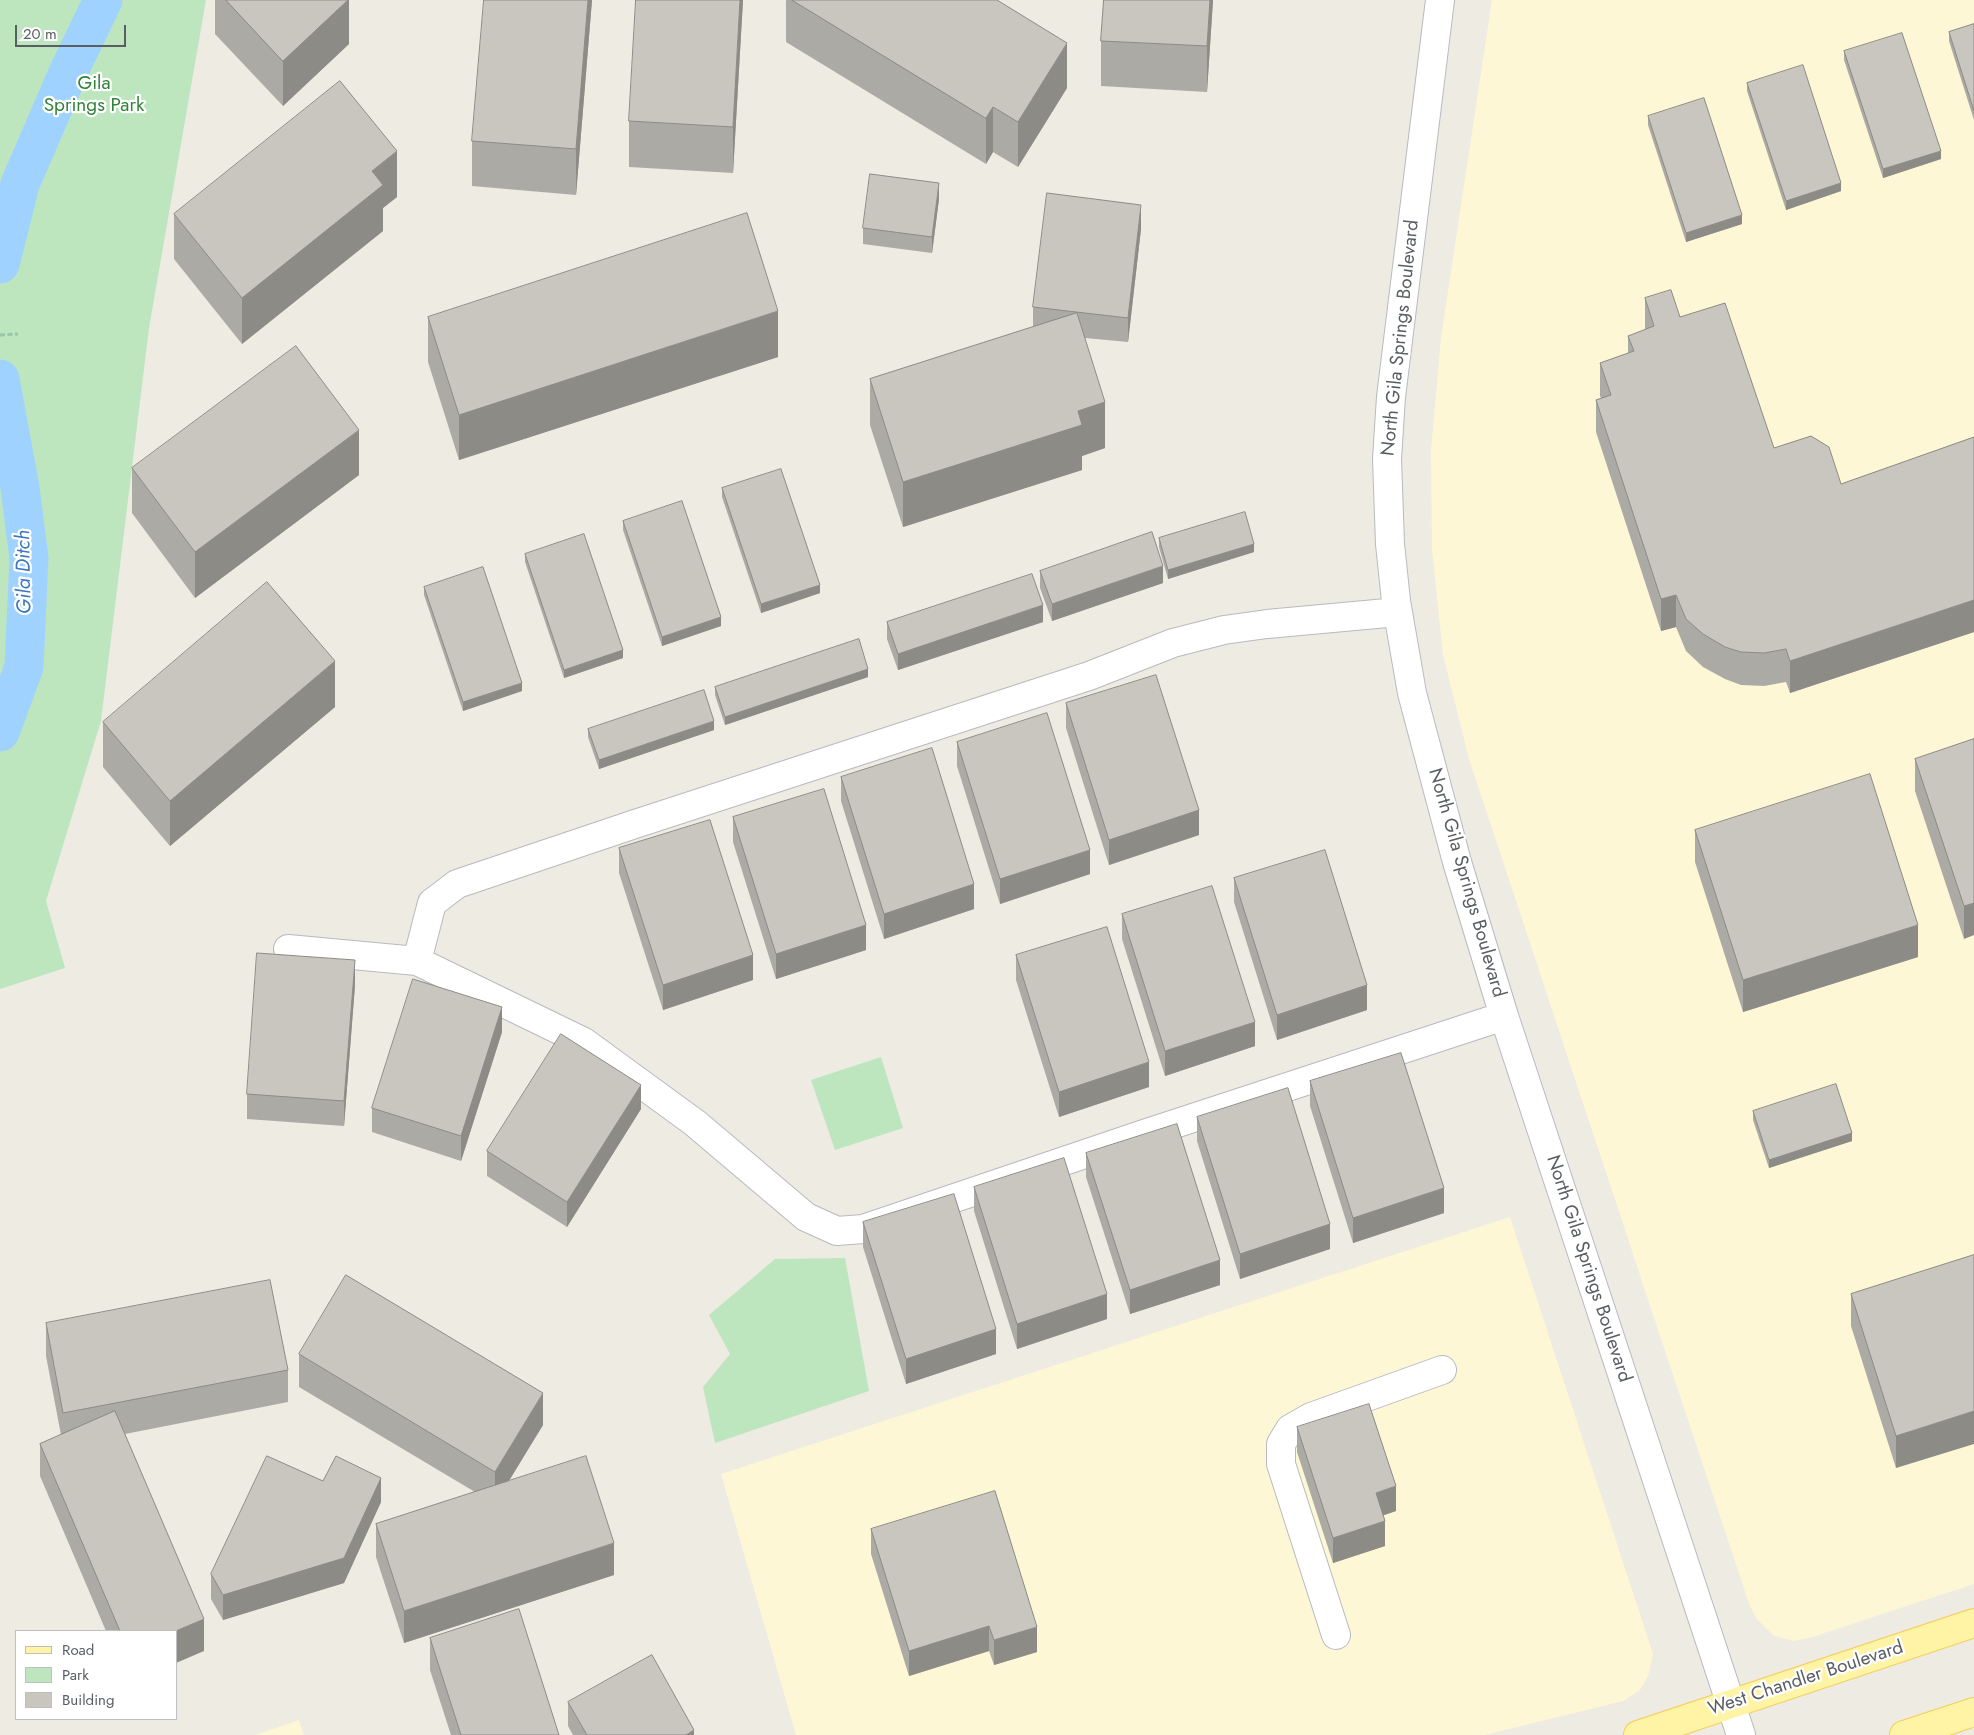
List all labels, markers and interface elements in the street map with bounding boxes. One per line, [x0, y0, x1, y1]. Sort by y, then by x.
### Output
scale bar [18, 15, 129, 47]
text: 20 m [23, 23, 57, 45]
park label: Gila Springs Park [44, 73, 144, 117]
street label: North Gila Springs Boulevard [1377, 219, 1425, 457]
water label: Gila Ditch [12, 530, 38, 614]
street label: North Gila Springs Boulevard [1422, 766, 1510, 1000]
street label: North Gila Springs Boulevard [1541, 1153, 1635, 1385]
legend [15, 1630, 178, 1720]
street label: West Chandler Boulevard [1705, 1637, 1907, 1721]
text: Road [62, 1639, 94, 1661]
text: Park [62, 1664, 89, 1686]
text: Building [62, 1689, 114, 1711]

